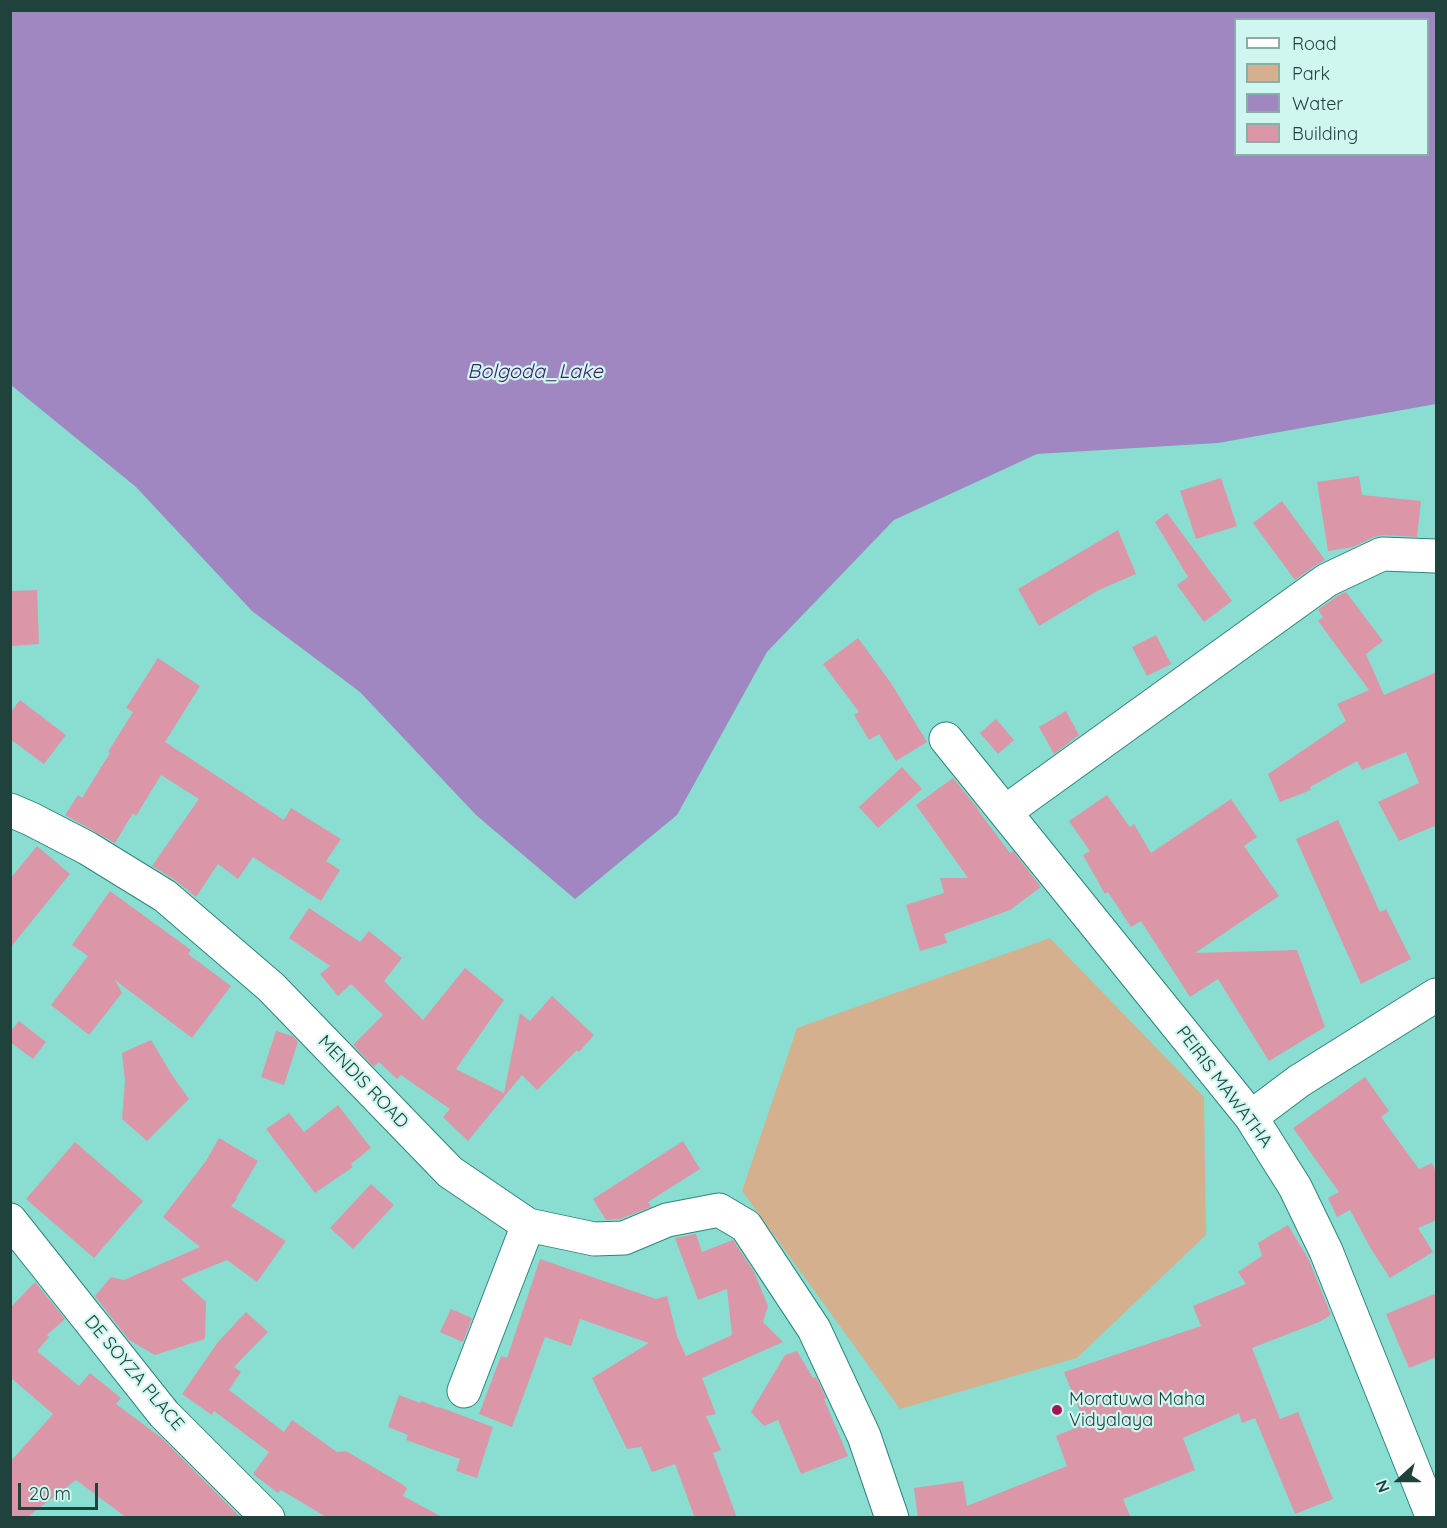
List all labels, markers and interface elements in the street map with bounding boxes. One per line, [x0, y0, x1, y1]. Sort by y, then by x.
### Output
legend [1234, 18, 1429, 156]
text: Road [1292, 32, 1337, 55]
text: Park [1292, 62, 1330, 85]
text: Water [1292, 92, 1343, 115]
text: Building [1292, 122, 1358, 145]
water label: Bolgoda_Lake [467, 360, 603, 384]
street label: PEIRIS MAWATHA [1171, 1022, 1277, 1152]
street label: MENDIS ROAD [313, 1031, 413, 1133]
street label: DE SOYZA PLACE [80, 1311, 188, 1435]
place label: Moratuwa Maha Vidyalaya [1069, 1389, 1205, 1432]
marker: Moratuwa Maha Vidyalaya [1050, 1403, 1064, 1417]
north arrow [1369, 1450, 1429, 1510]
scale bar [21, 1471, 100, 1509]
text: N [1371, 1477, 1394, 1496]
text: 20 m [29, 1482, 71, 1505]

